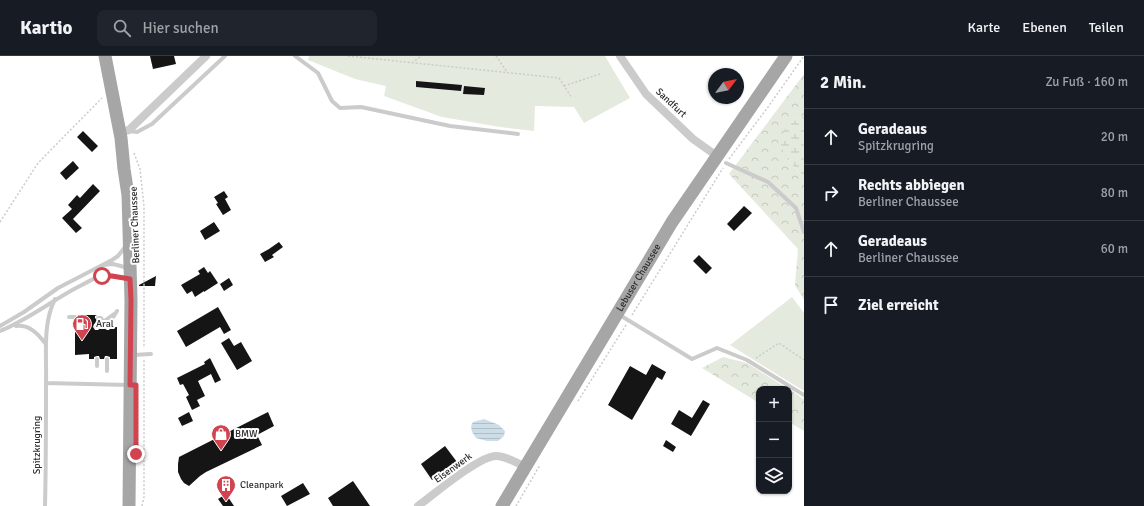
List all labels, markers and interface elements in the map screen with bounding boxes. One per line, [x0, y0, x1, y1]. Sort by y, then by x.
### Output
search box [97, 10, 377, 46]
text: Kartio [20, 16, 73, 40]
icon: search [111, 17, 133, 39]
text: Hier suchen [143, 19, 219, 37]
text: Karte [968, 19, 1000, 36]
text: Ebenen [1022, 19, 1067, 36]
text: Teilen [1089, 19, 1124, 36]
north arrow [708, 68, 744, 104]
text: 2 Min. [820, 72, 866, 93]
text: Zu Fuß · 160 m [1045, 74, 1128, 90]
street label: Sandfurt [653, 86, 689, 121]
text: Geradeaus [858, 120, 927, 138]
icon: ahead [820, 126, 842, 148]
text: 20 m [1101, 129, 1128, 145]
text: Spitzkrugring [858, 138, 934, 154]
text: Rechts abbiegen [858, 176, 965, 194]
icon: right [820, 182, 842, 204]
text: 80 m [1101, 185, 1128, 201]
street label: Berliner Chaussee [128, 186, 142, 264]
text: Berliner Chaussee [858, 194, 959, 210]
text: Geradeaus [858, 232, 927, 250]
icon: ahead [820, 238, 842, 260]
text: 60 m [1101, 241, 1128, 257]
street label: Lebuser Chaussee [614, 242, 664, 314]
text: Berliner Chaussee [858, 250, 959, 266]
route start [93, 267, 111, 285]
icon: arrive [820, 294, 842, 316]
text: Ziel erreicht [858, 296, 939, 314]
fuel station icon: Aral [71, 313, 93, 341]
place label: Aral [96, 318, 114, 330]
map controls [756, 386, 792, 494]
button: + [756, 386, 792, 422]
street label: Spitzkrugring [31, 416, 43, 474]
button: − [756, 422, 792, 458]
shop icon: BMW [210, 423, 232, 451]
place label: BMW [235, 428, 258, 440]
route end [127, 445, 145, 463]
street label: Eisenwerk [432, 450, 474, 486]
button: layers [756, 458, 792, 494]
building icon: Cleanpark [215, 474, 237, 502]
place label: Cleanpark [240, 479, 283, 491]

